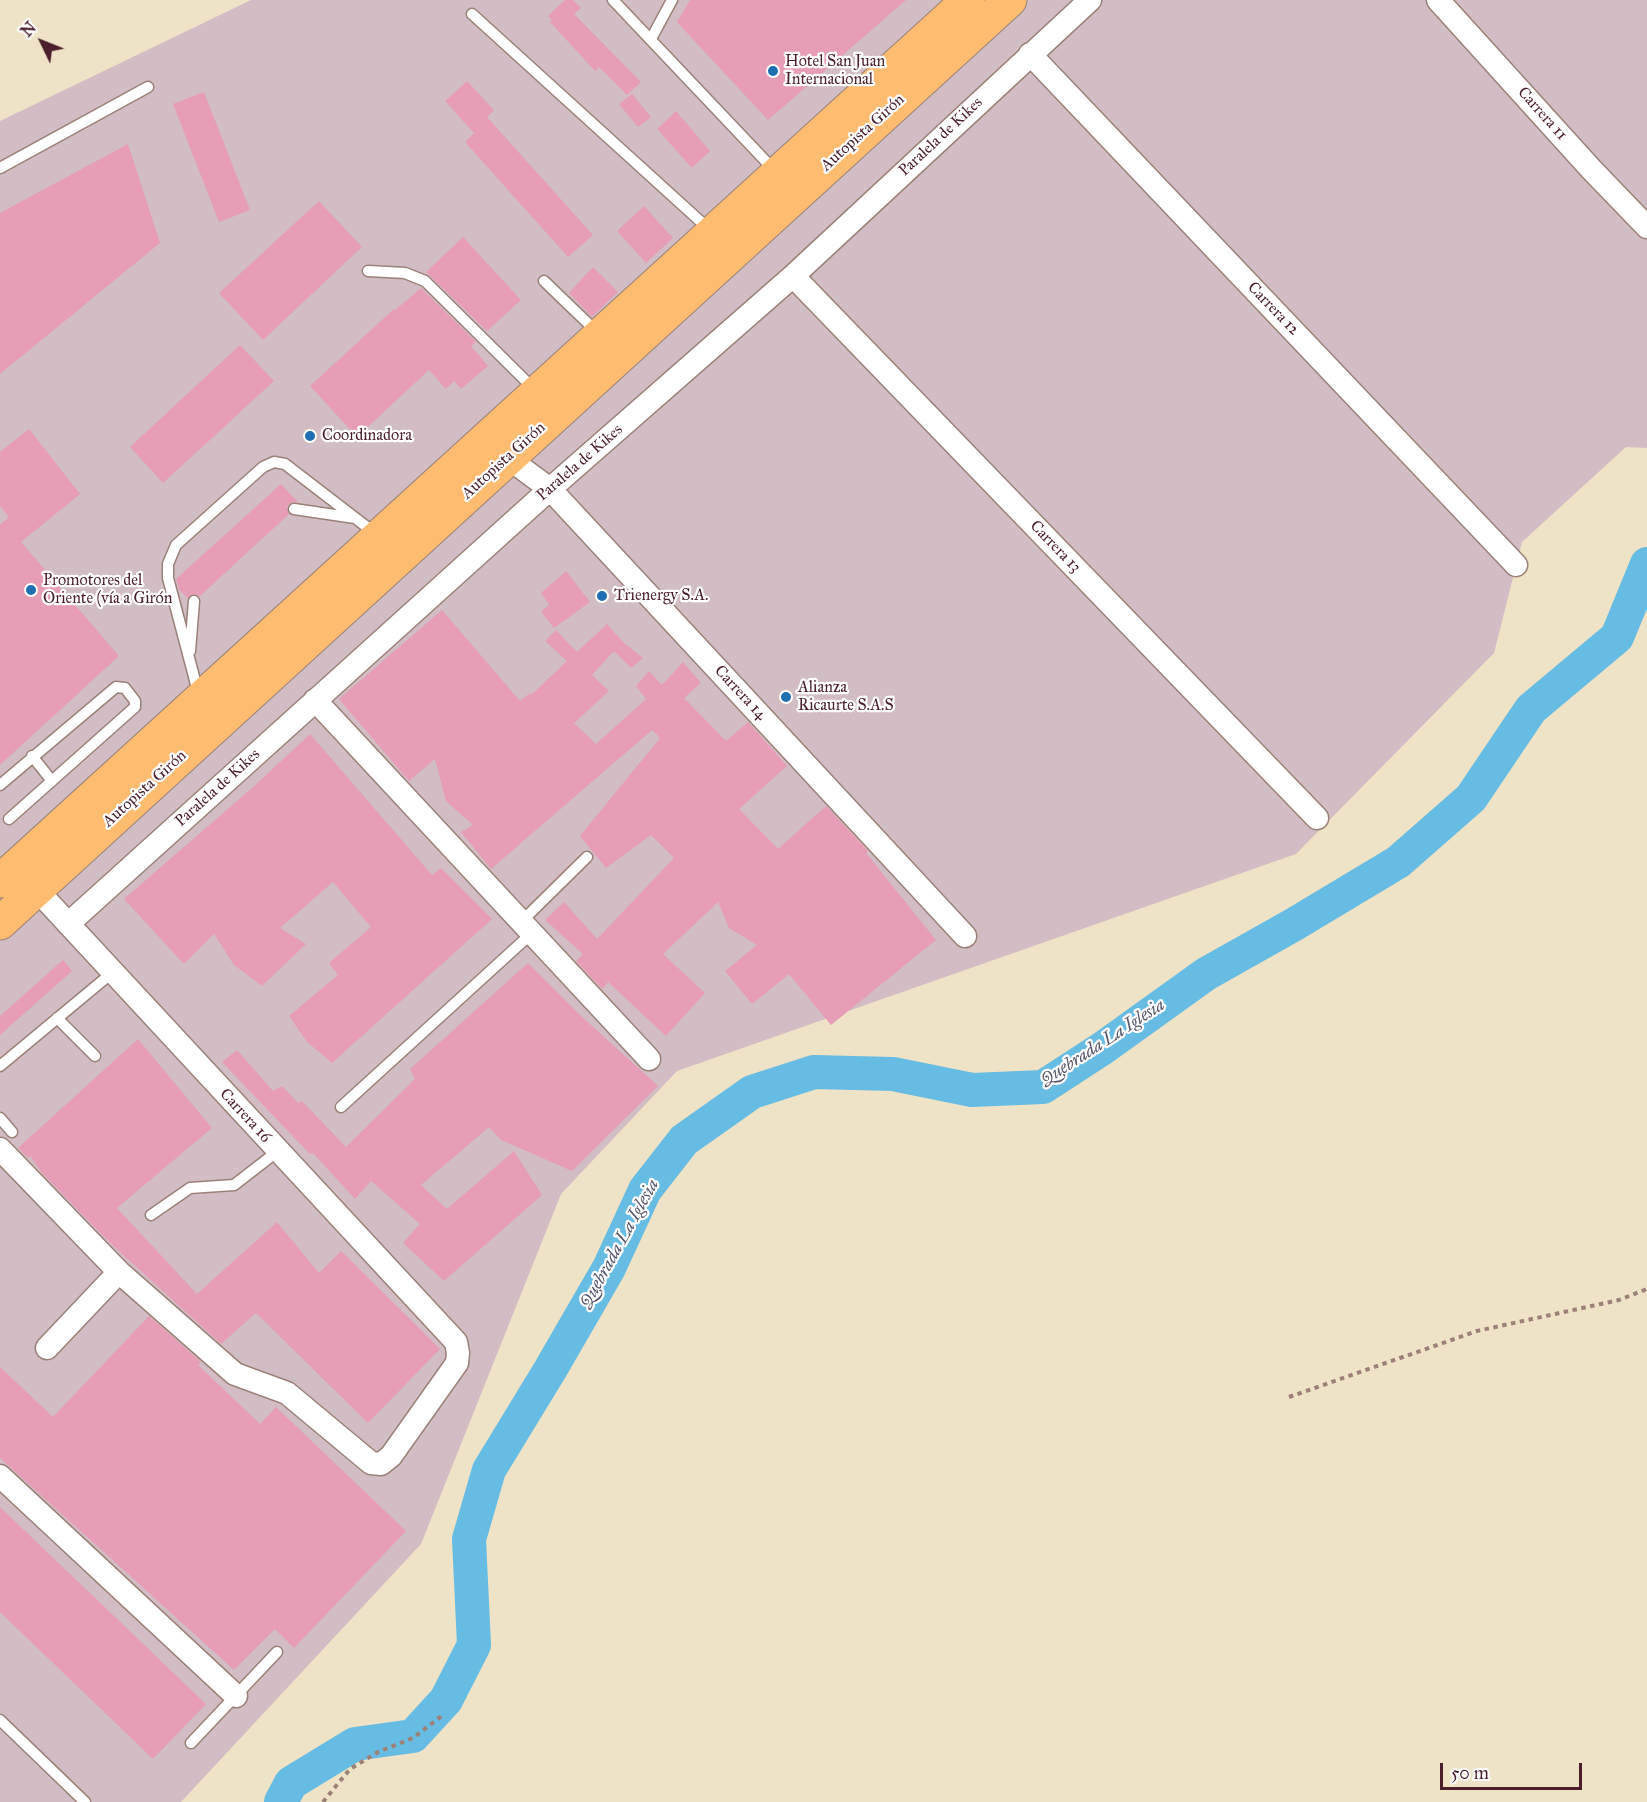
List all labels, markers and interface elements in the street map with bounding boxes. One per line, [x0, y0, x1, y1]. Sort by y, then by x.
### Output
north arrow [12, 12, 72, 72]
text: N [17, 18, 40, 41]
place label: Hotel San Juan Internacional [785, 52, 885, 90]
marker: Hotel San Juan Internacional [766, 64, 780, 78]
street label: Carrera 11 [1513, 83, 1571, 145]
street label: Autopista Girón [817, 90, 909, 176]
street label: Paralela de Kikes [895, 93, 987, 181]
street label: Carrera 12 [1243, 278, 1303, 340]
street label: Autopista Girón [458, 418, 550, 504]
street label: Paralela de Kikes [533, 420, 627, 506]
place label: Coordinadora [322, 426, 412, 446]
marker: Coordinadora [303, 429, 317, 443]
street label: Carrera 13 [1025, 517, 1085, 577]
place label: Promotores del Oriente (vía a Girón [43, 571, 172, 609]
marker: Promotores del Oriente (vía a Girón [24, 583, 38, 597]
place label: Trienergy S.A. [614, 586, 708, 606]
marker: Trienergy S.A. [595, 589, 609, 603]
street label: Carrera 14 [710, 662, 770, 724]
place label: Alianza Ricaurte S.A.S [798, 678, 894, 716]
marker: Alianza Ricaurte S.A.S [779, 690, 793, 704]
street label: Paralela de Kikes [172, 745, 264, 831]
street label: Autopista Girón [99, 746, 191, 832]
water label: Quebrada La Iglesia [1037, 995, 1169, 1091]
street label: Carrera 16 [215, 1085, 275, 1147]
water label: Quebrada La Iglesia [576, 1176, 664, 1312]
scale bar [1443, 1751, 1586, 1789]
text: 50 m [1451, 1762, 1489, 1784]

